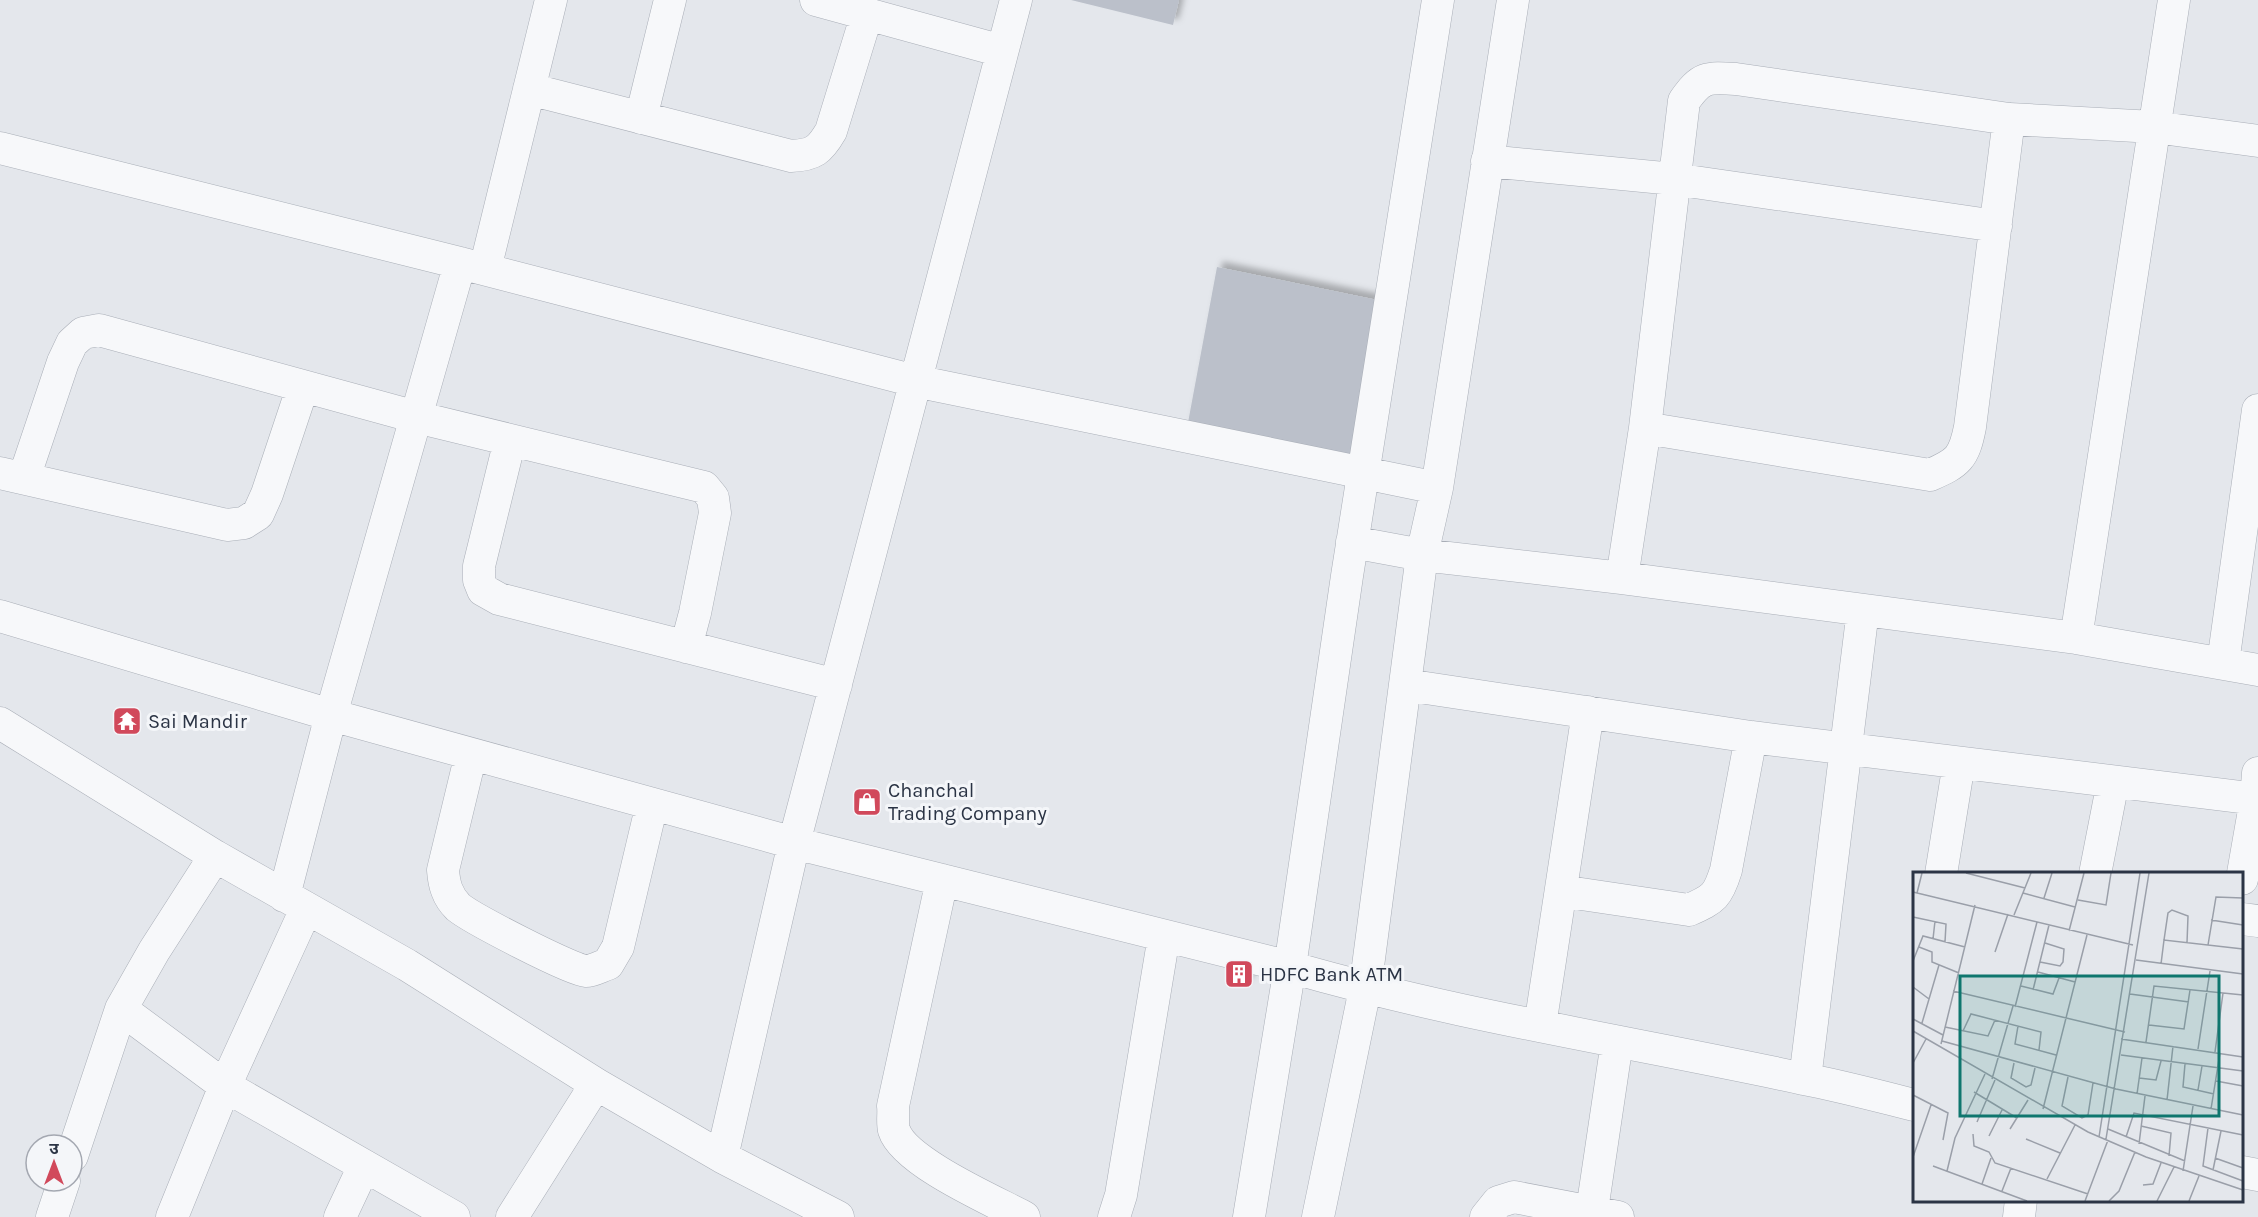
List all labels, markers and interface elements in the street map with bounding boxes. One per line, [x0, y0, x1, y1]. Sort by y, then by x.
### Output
temple icon: Sai Mandir [111, 705, 143, 737]
place label: Sai Mandir [148, 710, 248, 733]
place label: Chanchal Trading Company [888, 779, 1047, 825]
shop icon: Chanchal Trading Company [851, 786, 883, 818]
inset map [1913, 872, 2243, 1202]
building icon: HDFC Bank ATM [1223, 958, 1255, 990]
place label: HDFC Bank ATM [1260, 963, 1403, 986]
north arrow [24, 1133, 84, 1193]
text: उ [49, 1139, 59, 1158]

